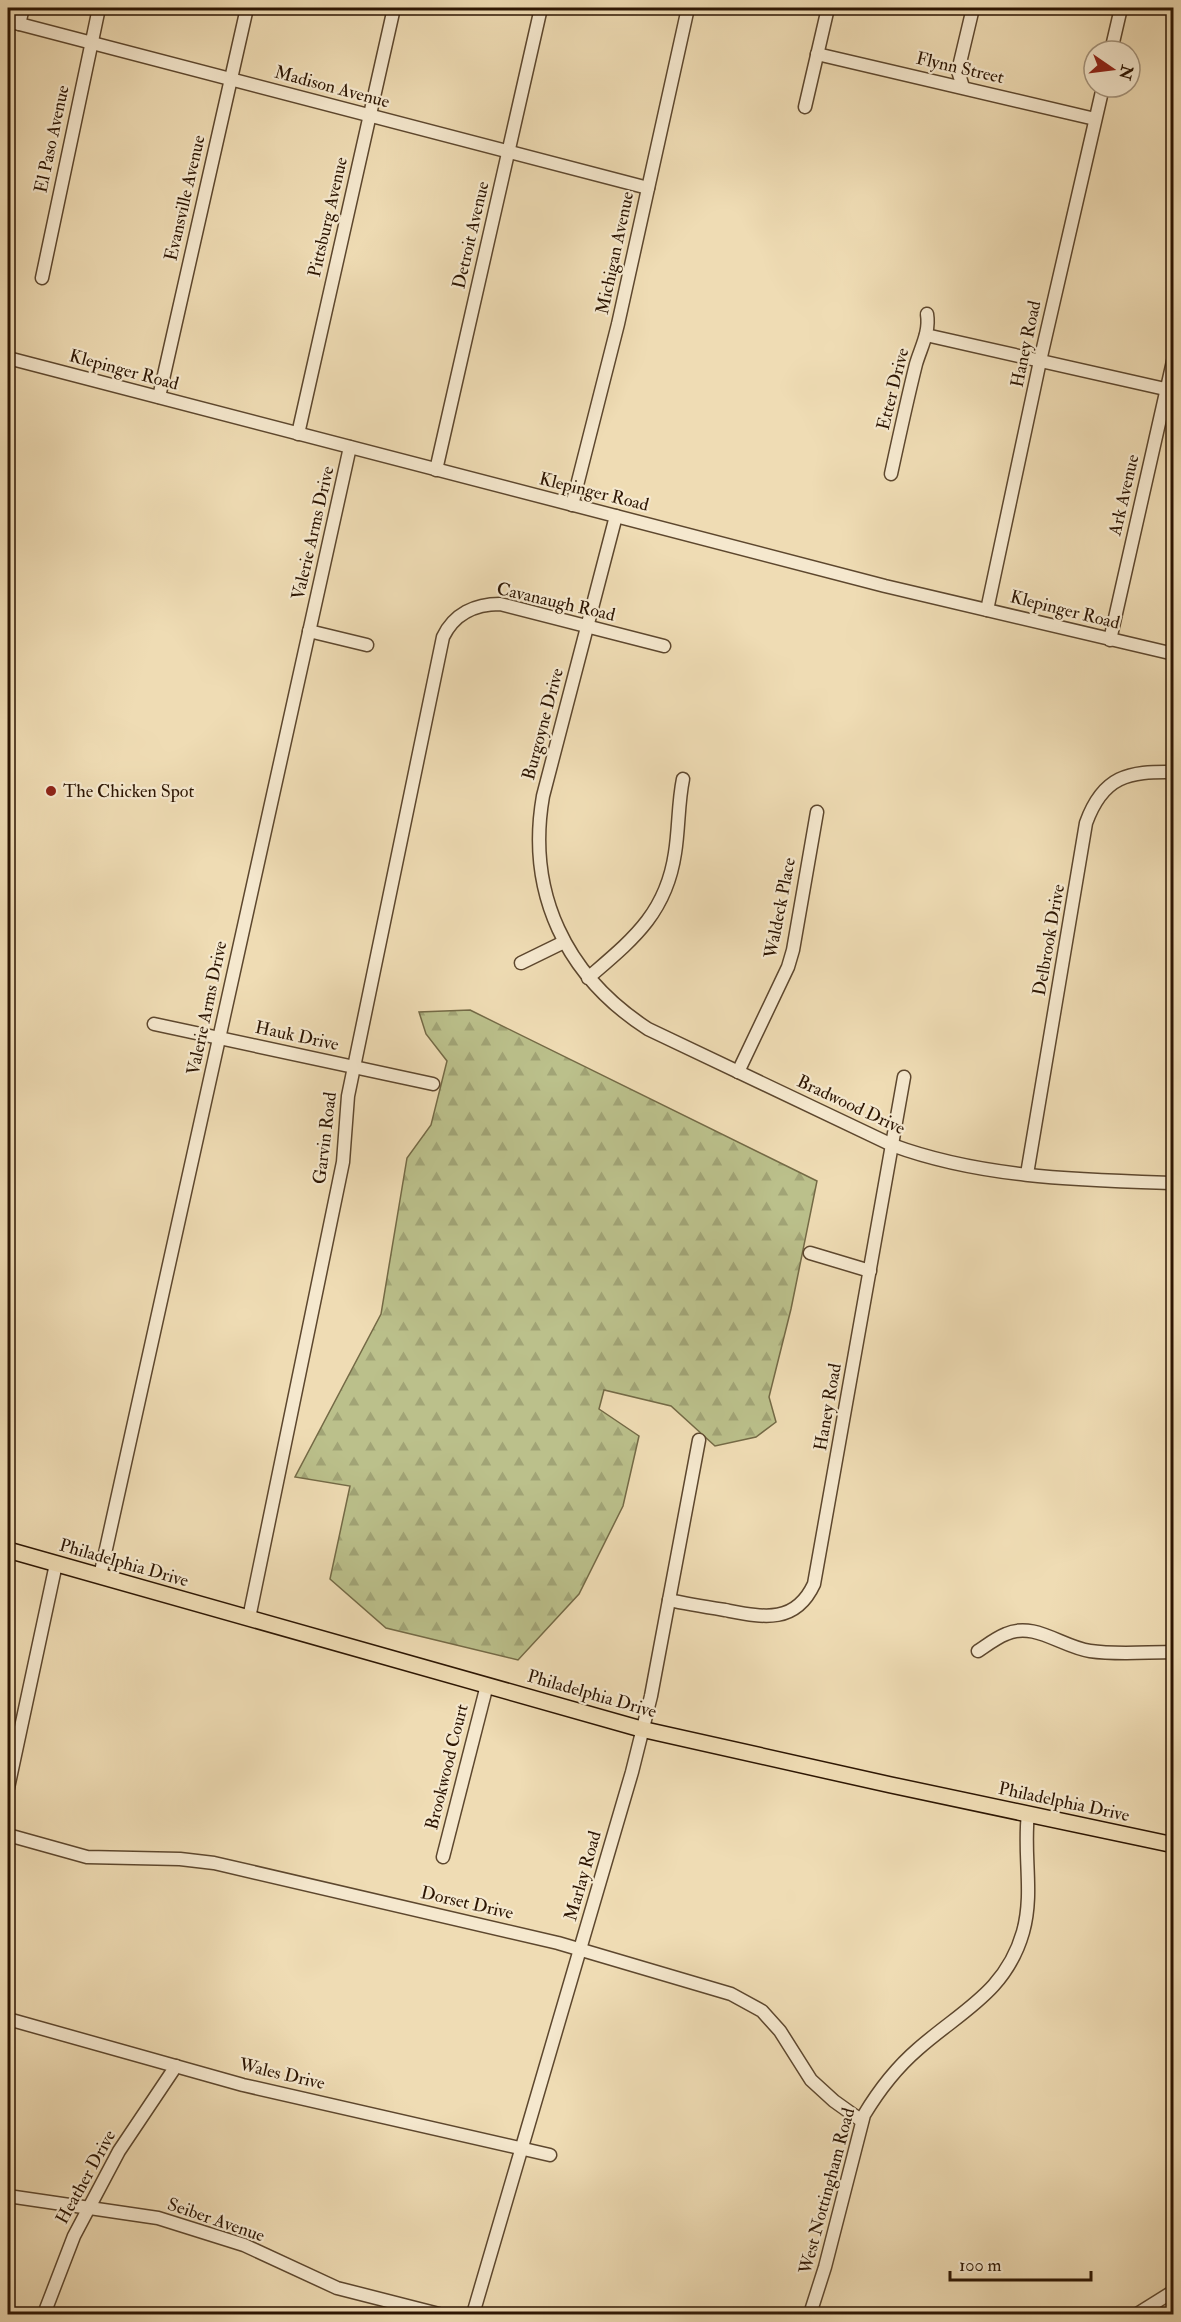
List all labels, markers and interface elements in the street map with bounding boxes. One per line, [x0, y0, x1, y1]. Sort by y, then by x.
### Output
north arrow [1082, 39, 1142, 99]
street label: Flynn Street [914, 47, 1006, 89]
street label: Madison Avenue [272, 61, 393, 114]
text: N [1114, 62, 1137, 82]
street label: El Paso Avenue [29, 83, 75, 195]
street label: Evansville Avenue [159, 132, 211, 263]
street label: Pittsburg Avenue [303, 154, 353, 279]
street label: Detroit Avenue [447, 179, 495, 291]
street label: Michigan Avenue [591, 189, 639, 317]
street label: Haney Road [1006, 298, 1046, 390]
street label: Klepinger Road [67, 344, 181, 396]
street label: Etter Drive [872, 345, 914, 432]
street label: Ark Avenue [1103, 452, 1145, 539]
street label: Valerie Arms Drive [286, 463, 340, 602]
street label: Klepinger Road [537, 467, 651, 517]
street label: Cavanaugh Road [494, 577, 618, 627]
street label: Klepinger Road [1008, 585, 1122, 635]
street label: Burgoyne Drive [517, 665, 569, 782]
place label: The Chicken Spot [63, 780, 194, 803]
marker: The Chicken Spot [44, 784, 58, 798]
street label: Waldeck Place [759, 855, 801, 961]
street label: Delbrook Drive [1028, 882, 1070, 998]
street label: Valerie Arms Drive [182, 938, 233, 1077]
street label: Hauk Drive [253, 1016, 341, 1056]
street label: Bradwood Drive [793, 1070, 909, 1140]
street label: Garvin Road [308, 1090, 342, 1185]
street label: Haney Road [809, 1361, 847, 1452]
street label: Philadelphia Drive [57, 1534, 192, 1593]
street label: Philadelphia Drive [525, 1665, 660, 1724]
street label: Brookwood Court [420, 1702, 474, 1832]
street label: Philadelphia Drive [996, 1777, 1132, 1827]
street label: Marlay Road [559, 1828, 607, 1924]
street label: Dorset Drive [418, 1881, 516, 1925]
street label: Wales Drive [236, 2053, 328, 2095]
street label: West Nottingham Road [793, 2105, 860, 2278]
street label: Heather Drive [51, 2126, 121, 2228]
street label: Seiber Avenue [164, 2193, 268, 2248]
scale bar [950, 2244, 1091, 2282]
text: 100 m [959, 2254, 1002, 2277]

